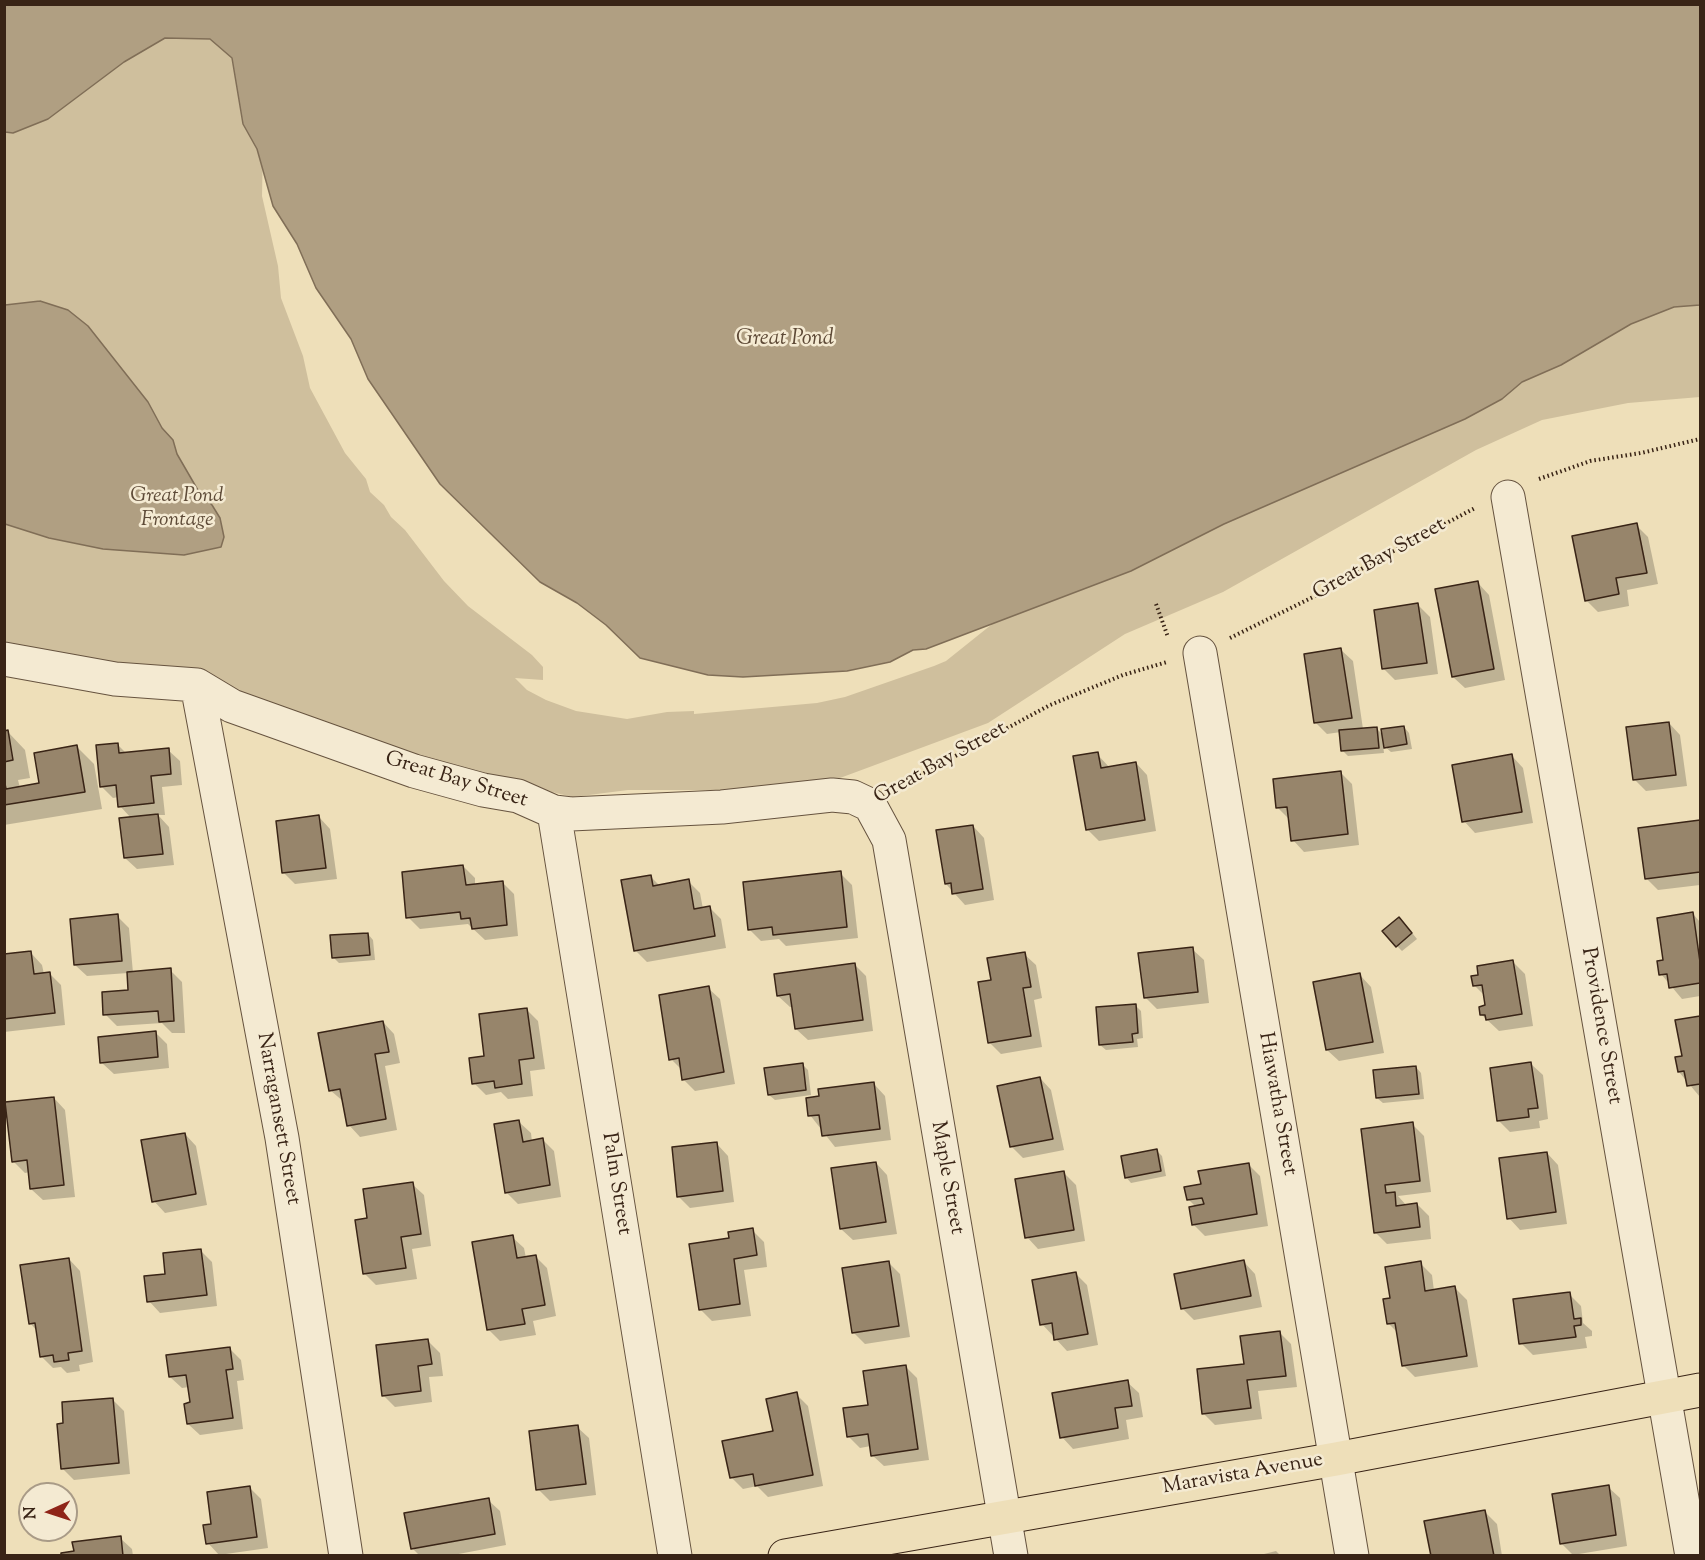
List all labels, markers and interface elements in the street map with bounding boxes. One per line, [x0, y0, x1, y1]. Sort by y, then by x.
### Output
water label: Great Pond [736, 327, 834, 353]
park label: Great Pond Frontage [130, 484, 224, 534]
street label: Great Bay Street [1309, 513, 1451, 607]
street label: Great Bay Street [870, 717, 1012, 811]
street label: Great Bay Street [382, 747, 530, 815]
street label: Providence Street [1574, 946, 1626, 1106]
street label: Hiawatha Street [1251, 1030, 1301, 1178]
street label: Narragansett Street [249, 1031, 305, 1207]
street label: Maple Street [924, 1119, 968, 1237]
street label: Palm Street [594, 1131, 636, 1237]
street label: Maravista Avenue [1161, 1448, 1325, 1502]
north arrow [18, 1482, 78, 1542]
text: N [20, 1506, 43, 1520]

